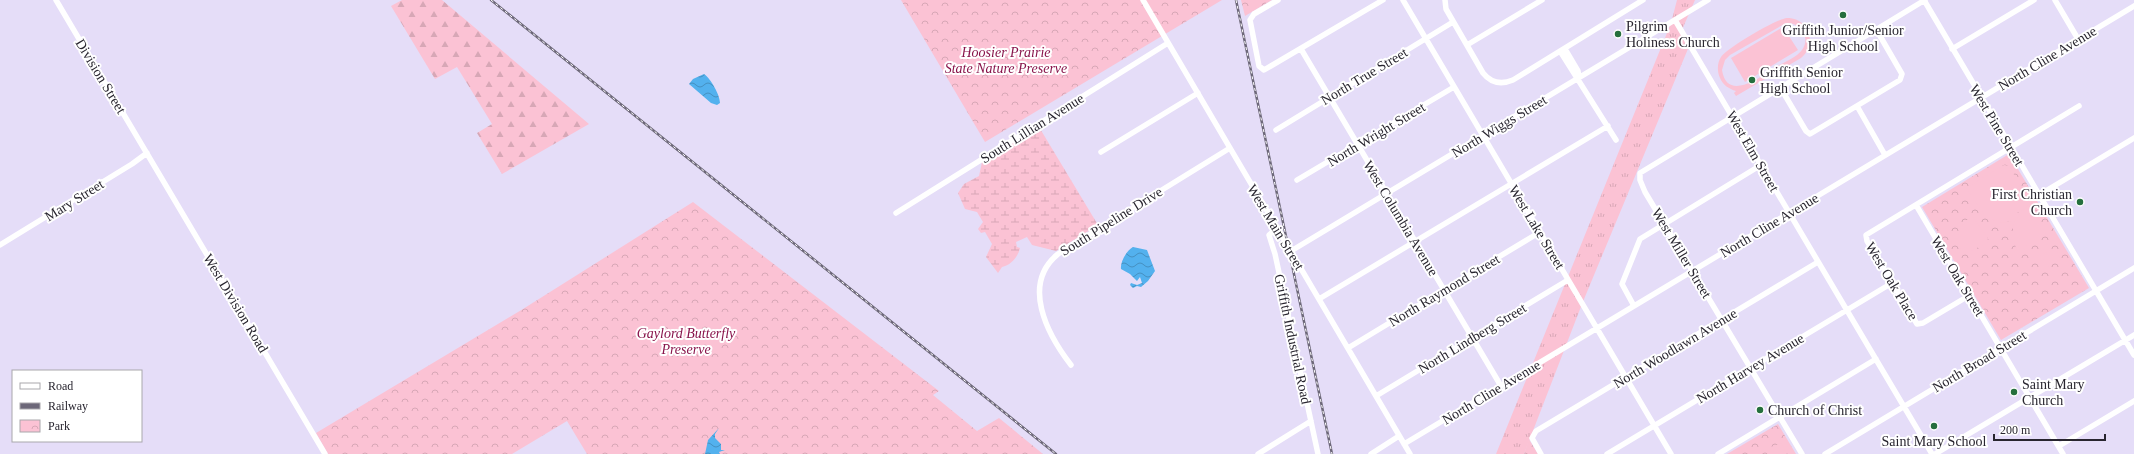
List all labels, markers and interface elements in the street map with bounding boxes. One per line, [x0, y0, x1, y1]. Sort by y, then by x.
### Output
marker: Griffith Junior/Senior High School [1838, 10, 1848, 20]
place label: Pilgrim Holiness Church [1626, 19, 1720, 50]
place label: Griffith Junior/Senior High School [1782, 23, 1904, 54]
street label: North Cline Avenue [1996, 23, 2099, 94]
marker: Pilgrim Holiness Church [1613, 29, 1623, 39]
street label: Division Street [72, 36, 129, 116]
park label: Hoosier Prairie State Nature Preserve [945, 45, 1067, 76]
street label: North True Street [1318, 45, 1410, 108]
place label: Griffith Senior High School [1760, 65, 1843, 96]
marker: Griffith Senior High School [1747, 75, 1757, 85]
street label: West Pine Street [1966, 82, 2027, 169]
street label: South Lillian Avenue [978, 91, 1087, 166]
street label: North Wiggs Street [1449, 92, 1550, 161]
street label: North Wright Street [1325, 99, 1428, 169]
street label: West Elm Street [1723, 108, 1782, 194]
street label: West Columbia Avenue [1360, 158, 1441, 279]
street label: Mary Street [42, 176, 107, 224]
street label: West Main Street [1244, 182, 1307, 273]
street label: West Lake Street [1506, 183, 1568, 272]
street label: South Pipeline Drive [1057, 184, 1165, 259]
place label: First Christian Church [1991, 187, 2072, 218]
street label: North Cline Avenue [1718, 190, 1821, 261]
marker: First Christian Church [2075, 197, 2085, 207]
street label: West Miller Street [1649, 206, 1714, 301]
street label: West Oak Street [1928, 234, 1987, 319]
street label: West Oak Place [1862, 240, 1921, 323]
street label: West Division Road [200, 251, 271, 355]
street label: North Raymond Street [1386, 251, 1503, 330]
street label: Griffith Industrial Road [1271, 273, 1314, 406]
street label: North Lindberg Street [1416, 300, 1529, 377]
street label: North Woodlawn Avenue [1611, 306, 1740, 391]
park label: Gaylord Butterfly Preserve [637, 326, 736, 357]
street label: North Broad Street [1930, 328, 2029, 395]
street label: North Harvey Avenue [1694, 330, 1807, 406]
street label: North Cline Avenue [1440, 357, 1543, 428]
legend [12, 370, 142, 442]
place label: Saint Mary Church [2022, 377, 2085, 408]
text: Road [48, 379, 73, 393]
marker: Saint Mary Church [2009, 387, 2019, 397]
text: Railway [48, 399, 88, 413]
place label: Church of Christ [1768, 403, 1862, 418]
marker: Church of Christ [1755, 405, 1765, 415]
scale bar [1994, 416, 2105, 442]
text: Park [48, 419, 70, 433]
marker: Saint Mary School [1929, 421, 1939, 431]
text: 200 m [2000, 423, 2031, 437]
place label: Saint Mary School [1882, 434, 1987, 449]

